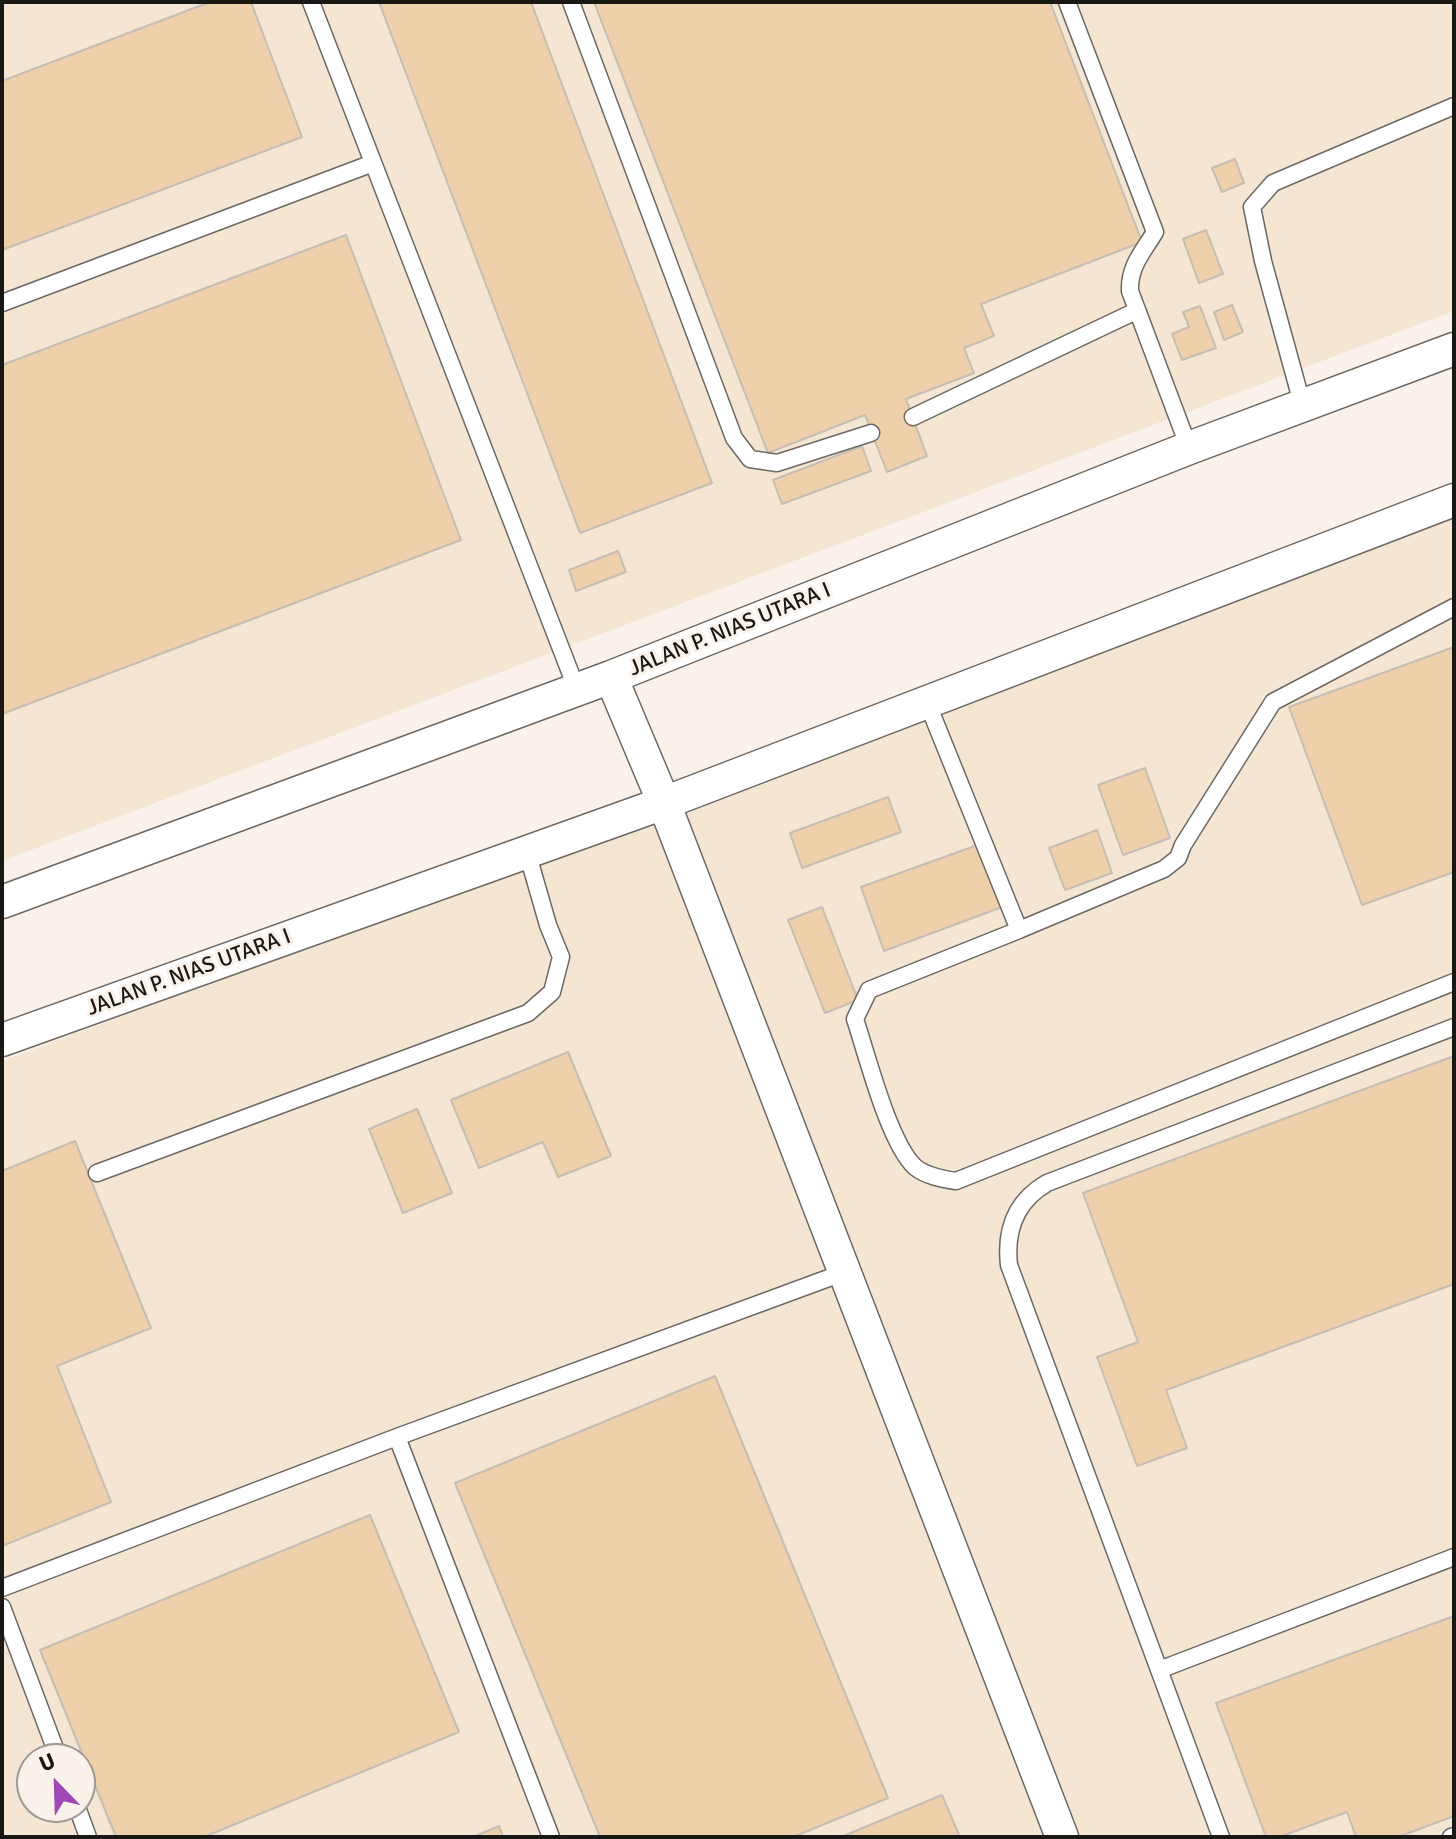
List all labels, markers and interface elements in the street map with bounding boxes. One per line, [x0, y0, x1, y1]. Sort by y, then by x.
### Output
street label: JALAN P. NIAS UTARA I [625, 577, 835, 683]
street label: JALAN P. NIAS UTARA I [83, 924, 295, 1022]
north arrow [16, 1743, 96, 1823]
text: U [35, 1747, 59, 1778]

